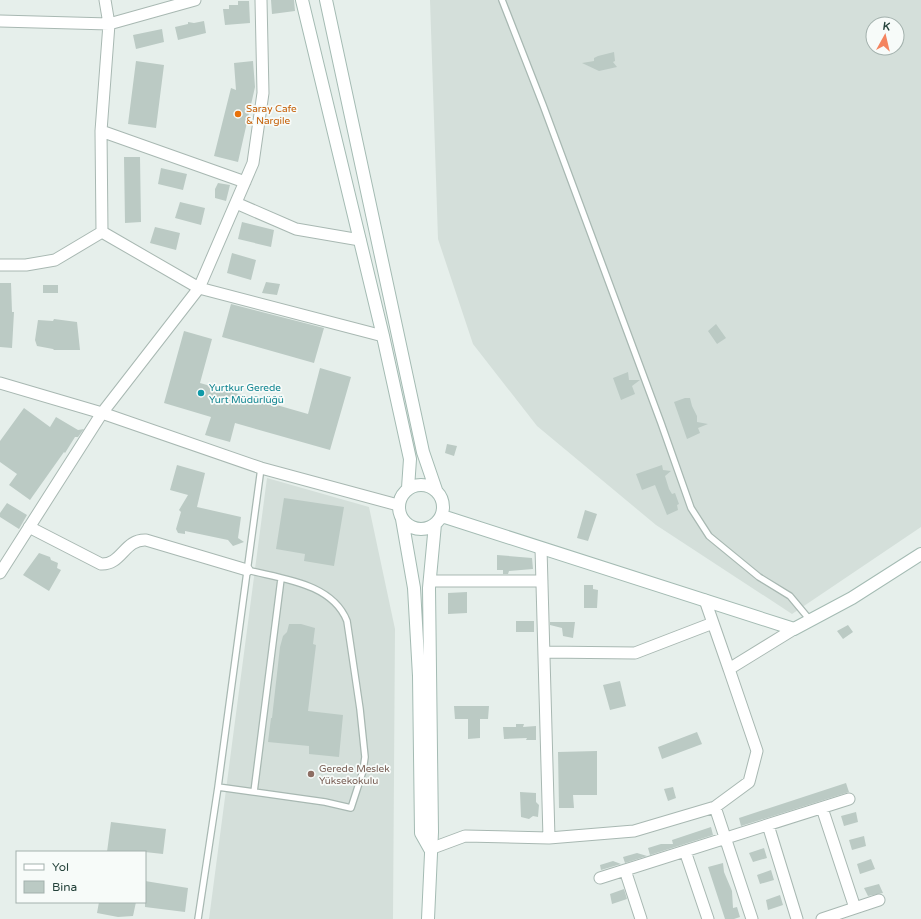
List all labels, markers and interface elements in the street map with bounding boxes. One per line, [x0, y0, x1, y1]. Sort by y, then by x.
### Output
north arrow [865, 16, 905, 56]
text: K [882, 20, 891, 34]
place label: Saray Cafe & Nargile [246, 103, 297, 127]
marker: Saray Cafe & Nargile [233, 109, 243, 119]
place label: Yurtkur Gerede Yurt Müdürlüğü [209, 382, 284, 406]
marker: Yurtkur Gerede Yurt Müdürlüğü [196, 388, 206, 398]
place label: Gerede Meslek Yüksekokulu [319, 763, 390, 787]
marker: Gerede Meslek Yüksekokulu [306, 769, 316, 779]
legend [16, 851, 146, 903]
text: Yol [52, 860, 69, 874]
text: Bina [52, 880, 77, 894]

